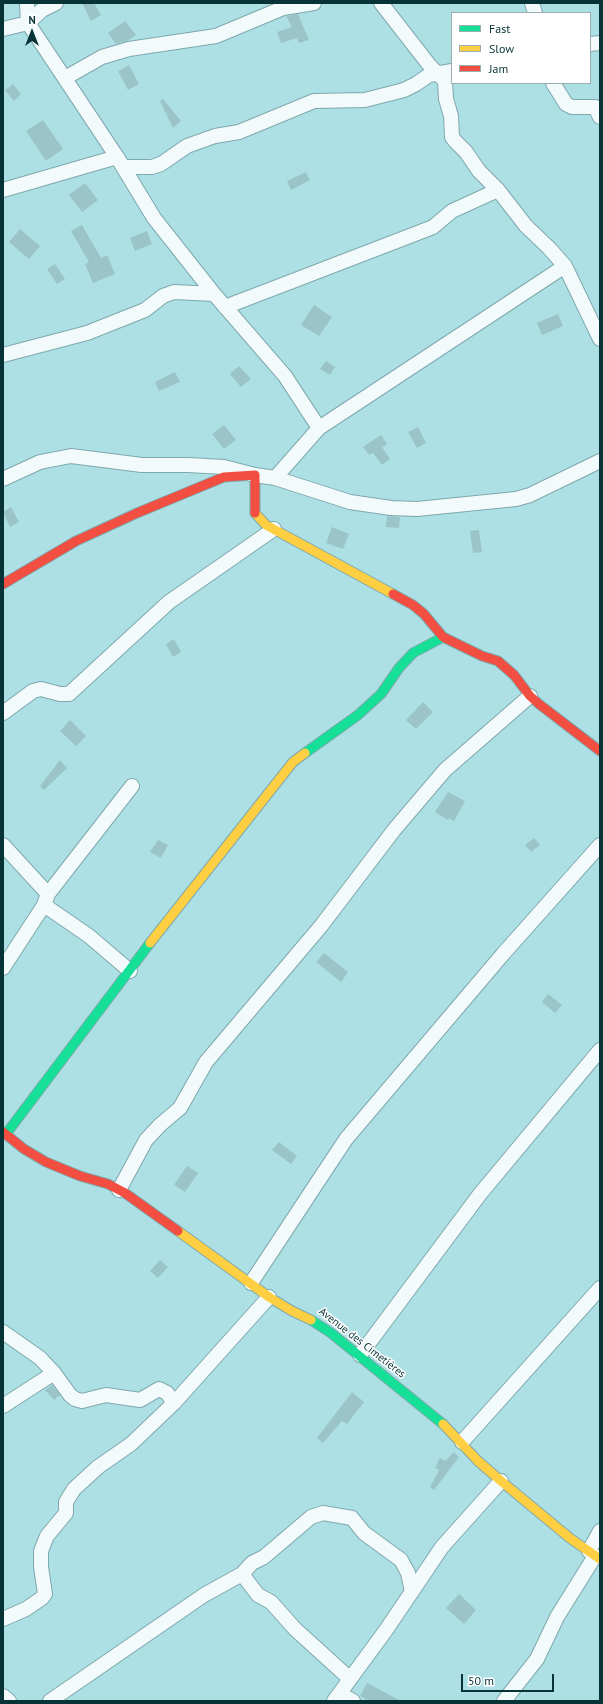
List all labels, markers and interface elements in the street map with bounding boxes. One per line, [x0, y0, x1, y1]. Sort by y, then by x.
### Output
north arrow [12, 12, 52, 52]
legend [451, 12, 591, 84]
text: N [28, 13, 36, 27]
text: Fast [489, 21, 510, 36]
text: Slow [489, 41, 514, 56]
text: Jam [489, 61, 508, 76]
street label: Avenue des Cimetières [316, 1305, 408, 1381]
scale bar [463, 1666, 556, 1692]
text: 50 m [468, 1673, 494, 1688]

